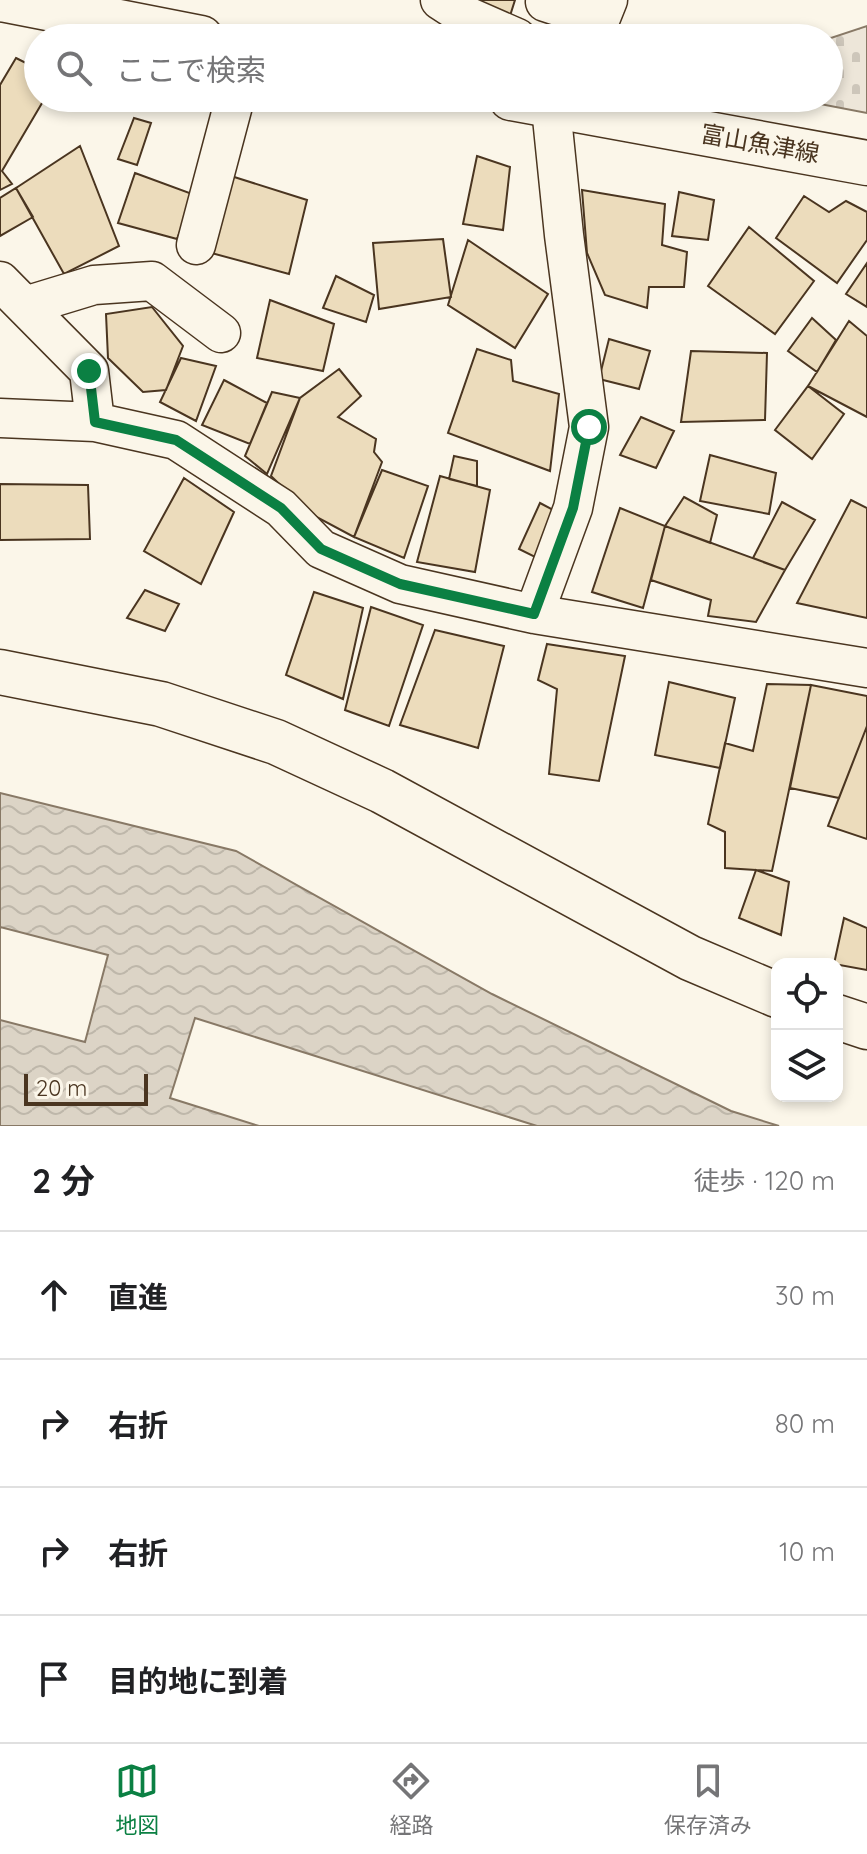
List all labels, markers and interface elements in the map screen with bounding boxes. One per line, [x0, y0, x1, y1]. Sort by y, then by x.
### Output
search box [24, 24, 843, 112]
icon: search [52, 46, 96, 90]
text: ここで検索 [116, 51, 266, 89]
street label: 富山魚津線 [698, 118, 822, 168]
route end [71, 353, 107, 389]
route start [571, 409, 607, 445]
map controls [771, 958, 843, 1102]
button: locate [771, 958, 843, 1030]
button: layers [771, 1030, 843, 1102]
scale bar [24, 1070, 148, 1106]
text: 20 m [36, 1074, 87, 1102]
text: 2 分 [32, 1159, 95, 1202]
text: 徒歩 · 120 m [693, 1164, 835, 1197]
icon: ahead [32, 1273, 76, 1317]
text: 直進 [108, 1278, 168, 1316]
text: 30 m [775, 1279, 835, 1312]
icon: right [32, 1401, 76, 1445]
text: 右折 [108, 1406, 168, 1444]
text: 80 m [775, 1407, 835, 1440]
icon: right [32, 1529, 76, 1573]
text: 右折 [108, 1534, 168, 1572]
text: 10 m [779, 1535, 835, 1568]
icon: arrive [32, 1657, 76, 1701]
text: 目的地に到着 [108, 1662, 288, 1700]
tab: 地図 [115, 1759, 159, 1839]
tab: 経路 [389, 1759, 434, 1839]
tab: 保存済み [664, 1759, 752, 1839]

